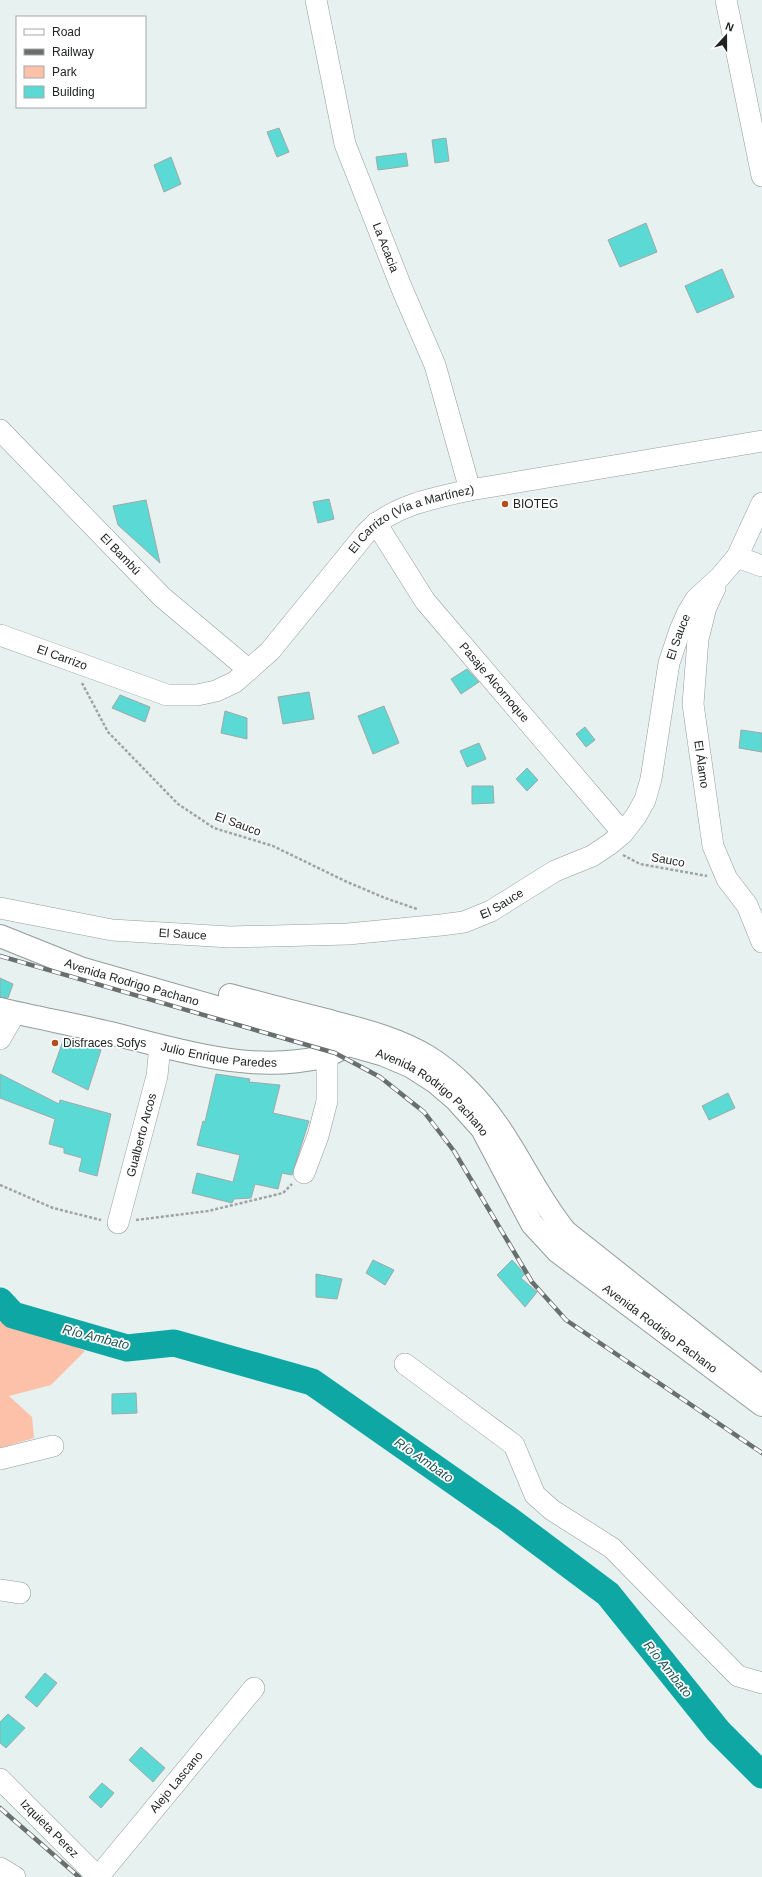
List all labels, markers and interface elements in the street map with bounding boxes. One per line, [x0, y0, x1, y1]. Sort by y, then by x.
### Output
legend [16, 16, 146, 108]
north arrow [706, 16, 746, 56]
text: N [724, 20, 735, 34]
text: Road [52, 25, 81, 39]
text: Railway [52, 45, 94, 59]
text: Park [52, 65, 78, 79]
text: Building [52, 85, 95, 99]
street label: La Acacia [370, 221, 402, 275]
street label: El Carrizo (Vía a Martínez) [346, 482, 475, 556]
place label: BIOTEG [513, 497, 558, 511]
marker: BIOTEG [500, 499, 510, 509]
street label: El Bambú [97, 531, 144, 578]
street label: El Sauce [664, 611, 693, 662]
street label: Pasaje Alcornoque [457, 640, 532, 725]
street label: El Carrizo [35, 642, 90, 673]
street label: El Álamo [691, 739, 712, 789]
street label: El Sauco [213, 809, 263, 839]
street label: Sauco [650, 850, 686, 870]
street label: El Sauce [478, 885, 526, 922]
street label: El Sauce [158, 926, 207, 943]
street label: Avenida Rodrigo Pachano [63, 956, 201, 1009]
place label: Disfraces Sofys [63, 1036, 146, 1050]
marker: Disfraces Sofys [50, 1038, 60, 1048]
street label: Julio Enrique Paredes [159, 1039, 277, 1070]
street label: Avenida Rodrigo Pachano [374, 1046, 492, 1139]
street label: Gualberto Arcos [124, 1092, 159, 1178]
street label: Avenida Rodrigo Pachano [600, 1281, 720, 1376]
water label: Río Ambato [61, 1321, 131, 1353]
water label: Río Ambato [392, 1434, 456, 1486]
water label: Río Ambato [641, 1638, 695, 1700]
street label: Alejo Lascano [147, 1748, 206, 1816]
street label: Izquieta Perez [17, 1796, 82, 1861]

